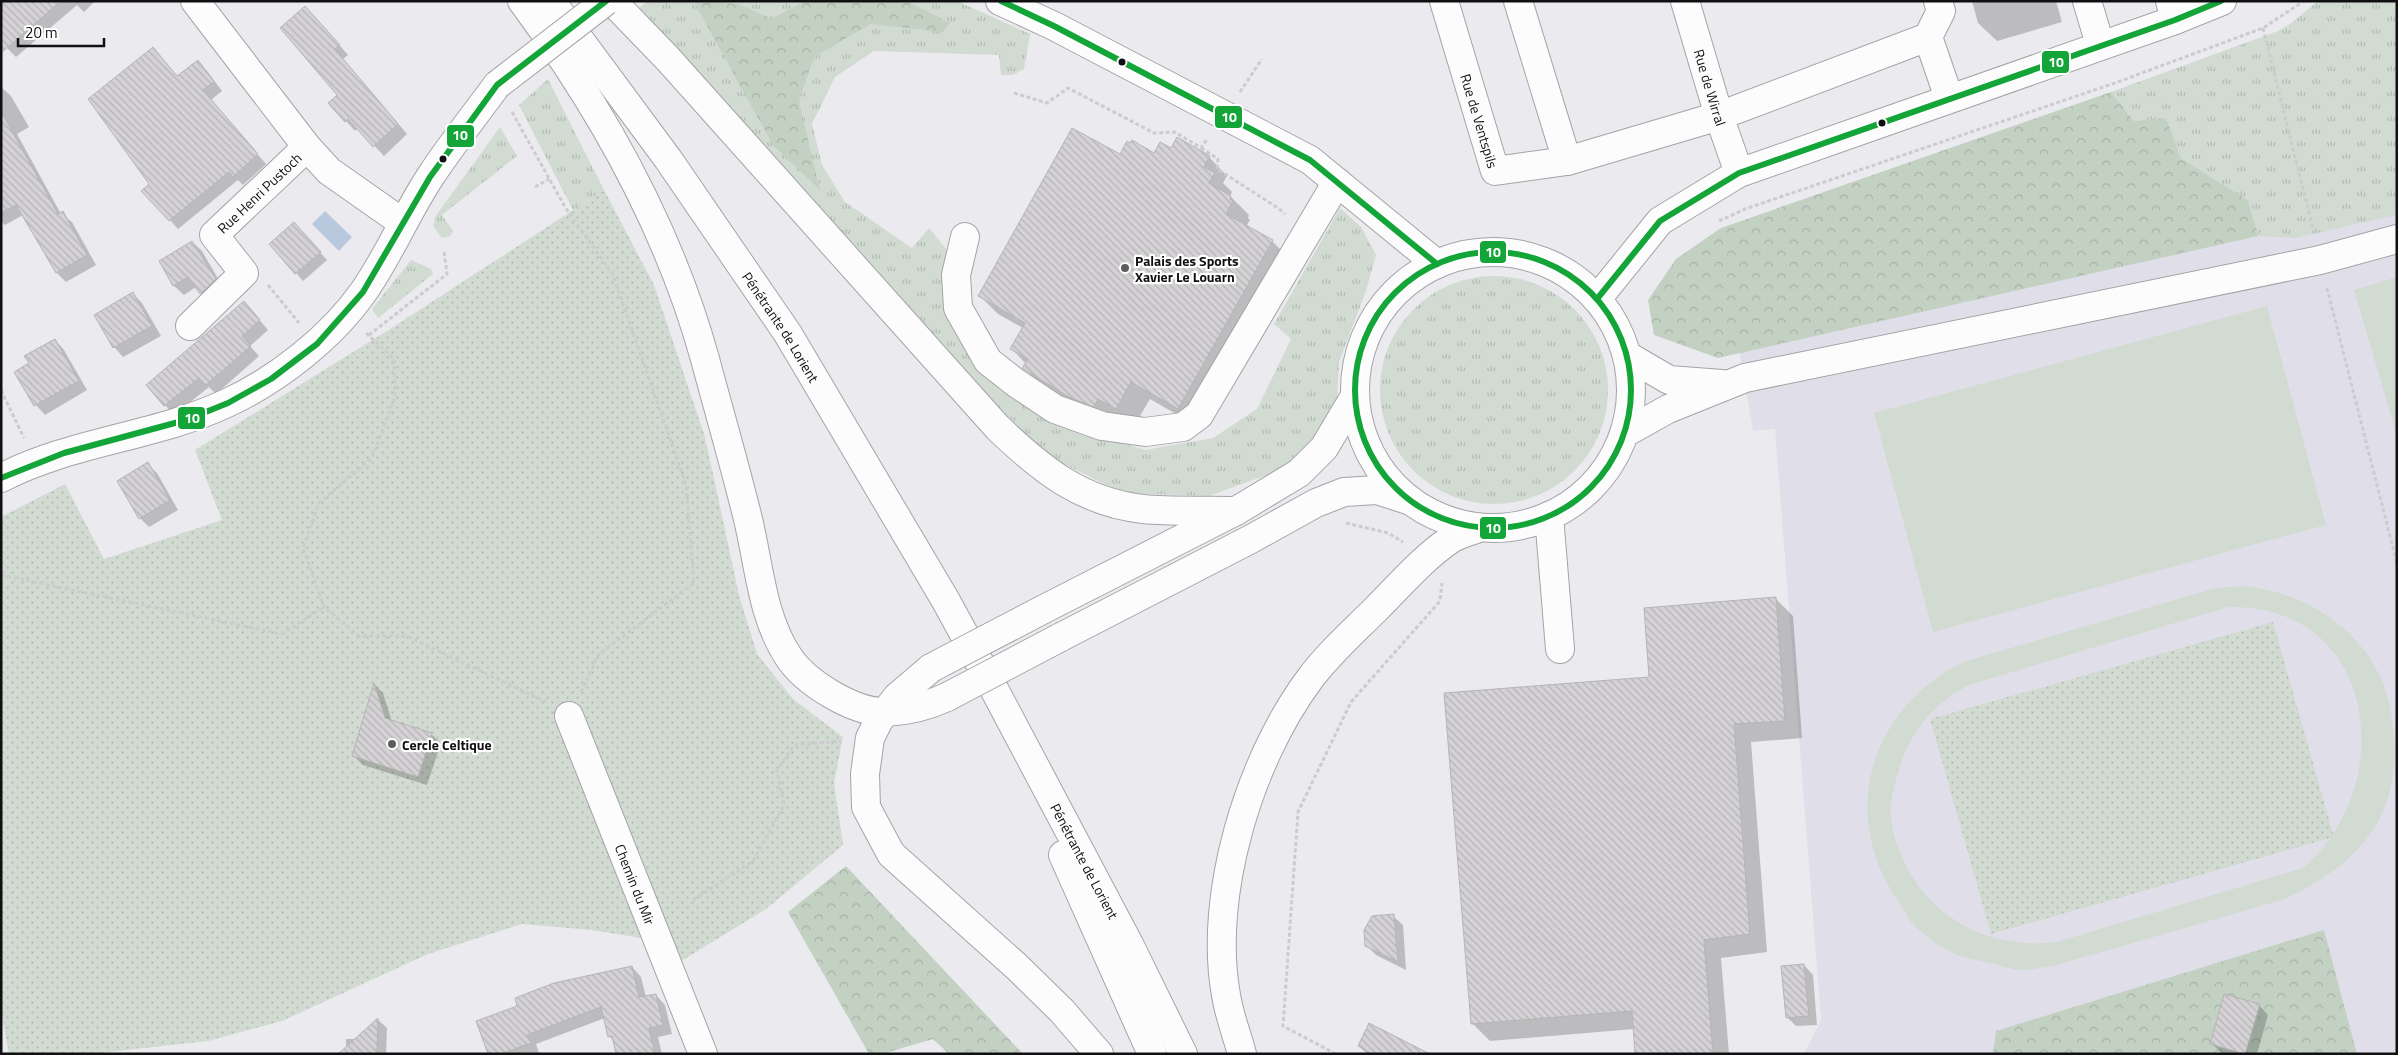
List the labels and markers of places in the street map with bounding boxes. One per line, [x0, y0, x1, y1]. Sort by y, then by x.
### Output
unlabelled marker [1117, 57, 1127, 67]
unlabelled marker [1877, 118, 1887, 128]
unlabelled marker [438, 154, 448, 164]
place label: Palais des Sports Xavier Le Louarn [1135, 250, 1239, 287]
marker: Palais des Sports Xavier Le Louarn [1119, 262, 1131, 274]
place label: Cercle Celtique [402, 734, 492, 755]
marker: Cercle Celtique [386, 738, 398, 750]

